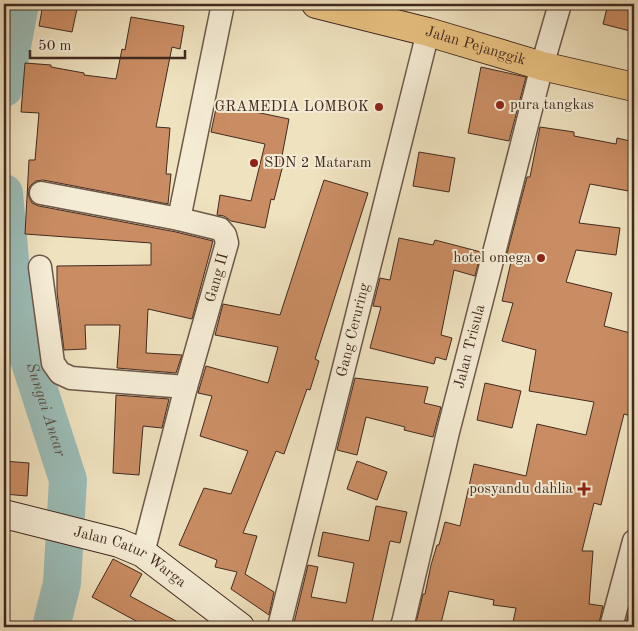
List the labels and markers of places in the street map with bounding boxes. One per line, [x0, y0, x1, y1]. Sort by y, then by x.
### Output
place label: pura tangkas [510, 98, 594, 113]
marker: pura tangkas [494, 99, 506, 111]
place label: GRAMEDIA LOMBOK [214, 100, 369, 115]
marker: GRAMEDIA LOMBOK [373, 101, 385, 113]
place label: SDN 2 Mataram [264, 156, 372, 171]
marker: SDN 2 Mataram [248, 157, 260, 169]
place label: hotel omega [453, 251, 532, 266]
marker: hotel omega [535, 252, 547, 264]
place label: posyandu dahlia [469, 482, 574, 497]
marker: posyandu dahlia [577, 482, 591, 496]

